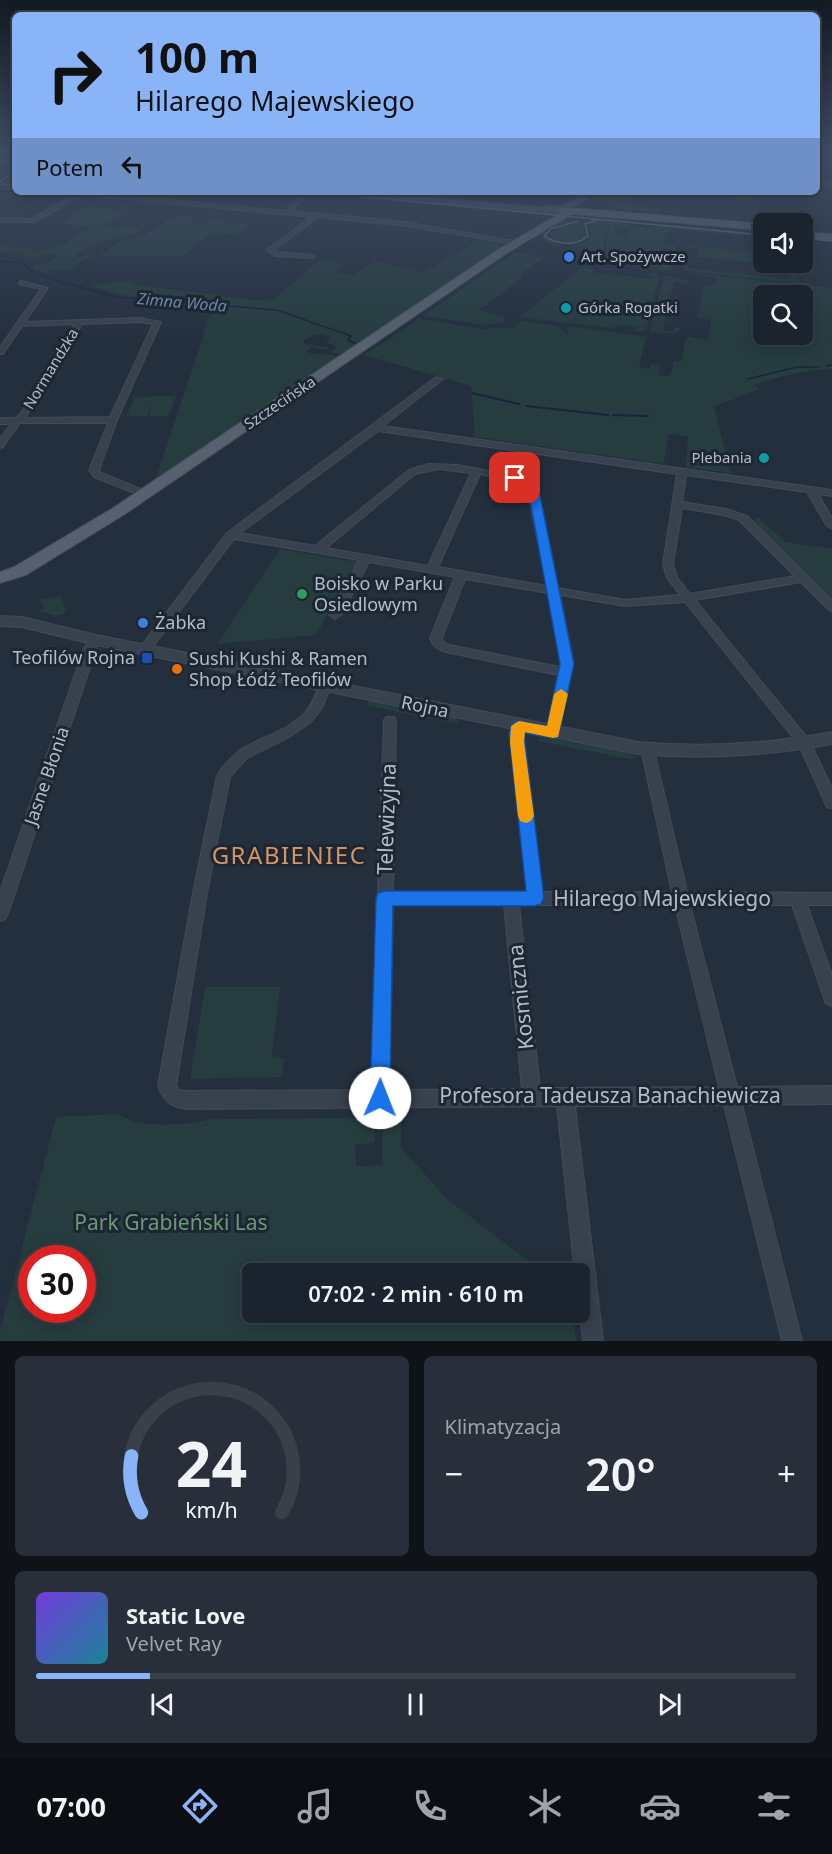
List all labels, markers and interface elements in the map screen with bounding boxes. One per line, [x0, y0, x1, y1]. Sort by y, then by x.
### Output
text: 100 m [135, 28, 259, 85]
icon: right [36, 36, 114, 114]
text: Hilarego Majewskiego [135, 82, 415, 119]
icon: left [116, 150, 149, 183]
text: Potem [36, 152, 104, 182]
map controls [753, 213, 813, 345]
button: sound [753, 213, 813, 273]
place label: Art. Spożywcze [581, 246, 686, 266]
marker: Art. Spożywcze [562, 250, 576, 264]
button: search [753, 285, 813, 345]
water label: Zimna Woda [135, 287, 228, 317]
place label: Górka Rogatki [578, 297, 678, 317]
marker: Górka Rogatki [559, 301, 573, 315]
street label: Normandzka [18, 324, 82, 413]
street label: Szczecińska [240, 371, 319, 433]
place label: Plebania [691, 447, 752, 467]
marker: Plebania [757, 451, 771, 465]
pin [489, 452, 540, 503]
icon: arrive [498, 461, 531, 494]
place label: Boisko w Parku Osiedlowym [314, 571, 443, 616]
marker: Boisko w Parku Osiedlowym [295, 587, 309, 601]
place label: Żabka [155, 610, 206, 634]
marker: Żabka [136, 616, 150, 630]
place label: Teofilów Rojna [12, 645, 135, 669]
place label: Sushi Kushi & Ramen Shop Łódź Teofilów [189, 646, 368, 691]
marker: Teofilów Rojna [140, 651, 154, 665]
marker: Sushi Kushi & Ramen Shop Łódź Teofilów [170, 662, 184, 676]
street label: Rojna [399, 689, 451, 723]
street label: Jasne Błonia [17, 723, 74, 830]
street label: Telewizyjna [370, 763, 402, 875]
district label: GRABIENIEC [212, 838, 366, 871]
street label: Hilarego Majewskiego [553, 884, 771, 912]
street label: Kosmiczna [501, 943, 539, 1051]
position arrow [348, 1066, 412, 1130]
street label: Profesora Tadeusza Banachiewicza [439, 1081, 781, 1109]
park label: Park Grabieński Las [74, 1208, 268, 1236]
speed limit sign: 30 [18, 1245, 96, 1323]
text: 07:02 · 2 min · 610 m [308, 1278, 524, 1308]
text: Klimatyzacja [445, 1413, 561, 1440]
text: 24 [176, 1420, 247, 1505]
text: 20° [585, 1443, 656, 1504]
text: − [445, 1451, 463, 1496]
text: + [777, 1451, 796, 1496]
text: km/h [185, 1495, 238, 1524]
text: Static Love [126, 1600, 245, 1630]
text: Velvet Ray [126, 1630, 222, 1657]
icon: previous [146, 1688, 179, 1721]
icon: pause [399, 1688, 432, 1721]
icon: next [653, 1688, 686, 1721]
icon: directions [179, 1785, 221, 1827]
icon: music [294, 1785, 336, 1827]
icon: phone [409, 1785, 451, 1827]
icon: climate [524, 1785, 566, 1827]
icon: car [639, 1785, 681, 1827]
icon: filters [753, 1785, 795, 1827]
text: 07:00 [36, 1788, 106, 1825]

